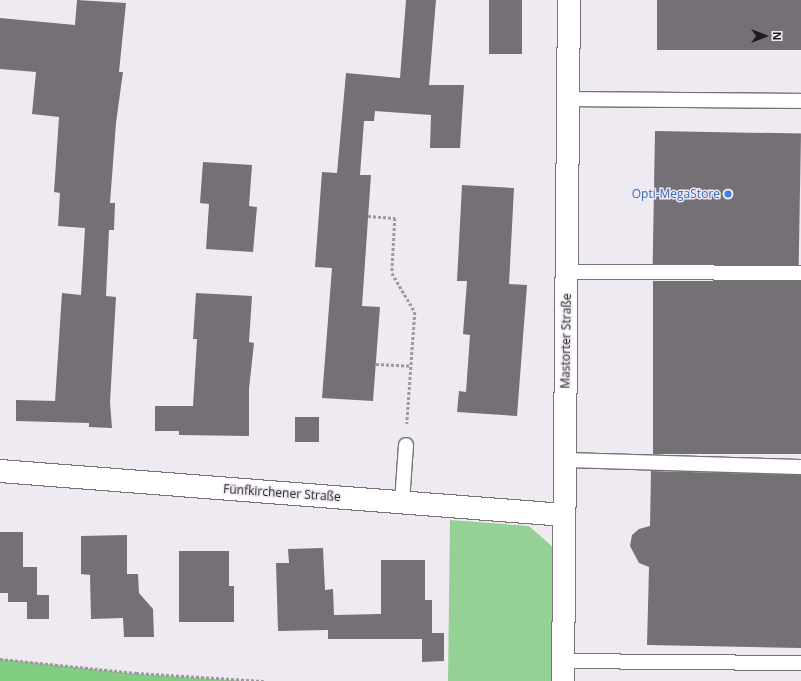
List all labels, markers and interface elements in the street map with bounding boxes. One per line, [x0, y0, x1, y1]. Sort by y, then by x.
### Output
north arrow [745, 16, 785, 56]
text: N [770, 32, 785, 40]
place label: Opti-MegaStore [632, 187, 720, 201]
marker: Opti-MegaStore [723, 189, 733, 199]
street label: Mastorter Straße [558, 293, 574, 389]
street label: Fünfkirchener Straße [223, 482, 341, 504]

